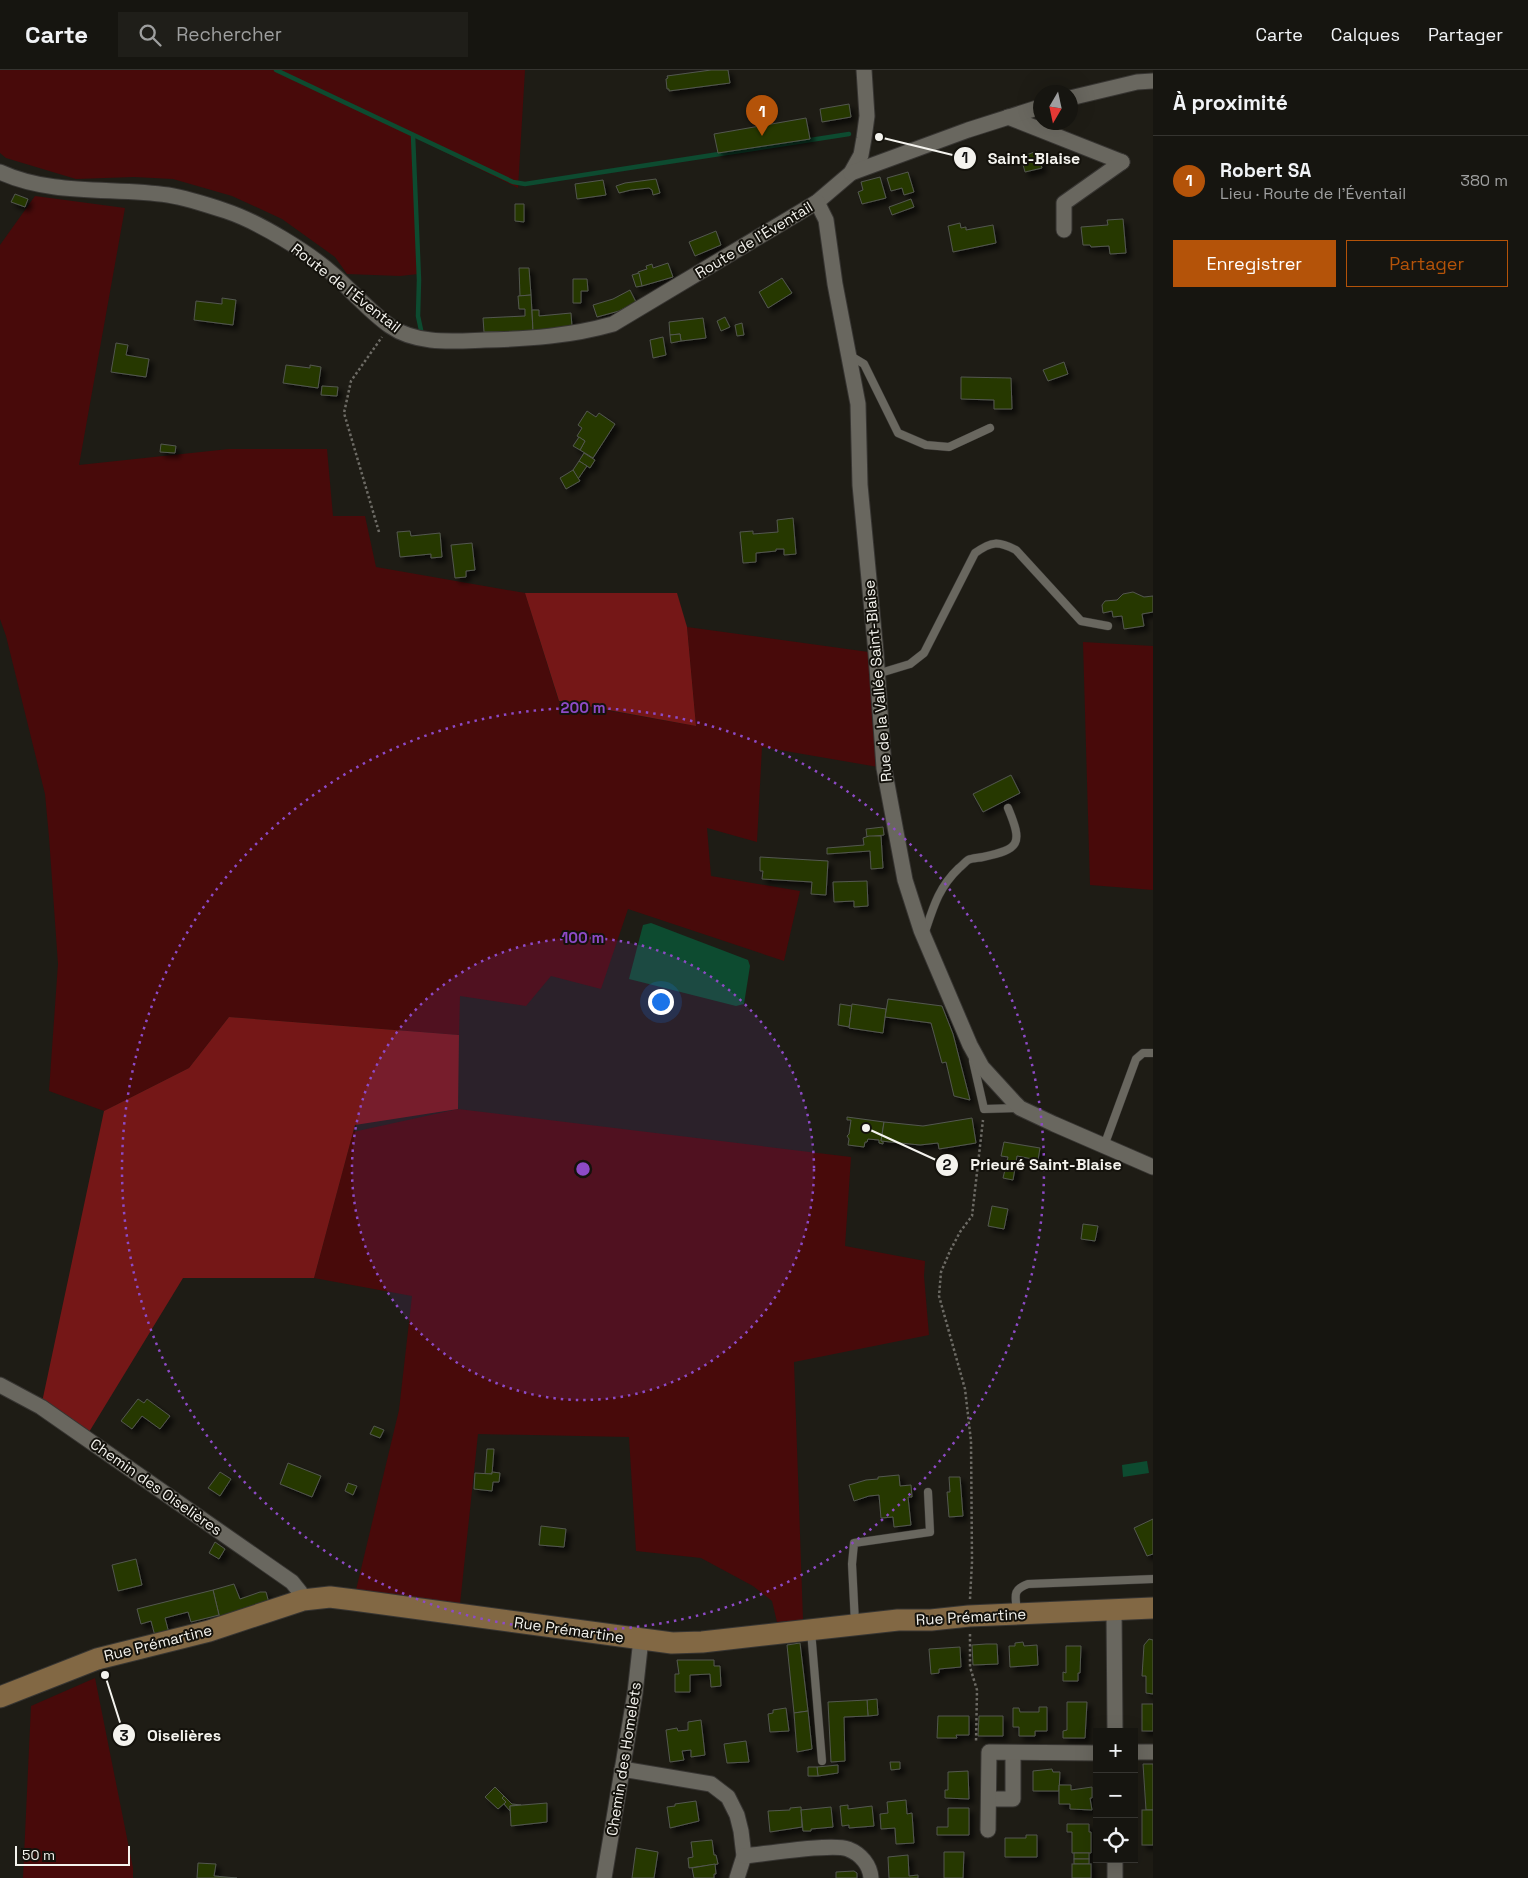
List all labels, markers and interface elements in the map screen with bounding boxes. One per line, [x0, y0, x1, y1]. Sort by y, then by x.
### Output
search box [118, 12, 468, 57]
text: Carte [25, 19, 88, 50]
icon: search [136, 21, 164, 49]
text: Rechercher [176, 22, 282, 47]
text: Carte [1256, 23, 1303, 46]
text: Calques [1331, 23, 1400, 46]
text: Partager [1428, 23, 1503, 46]
north arrow [1033, 85, 1078, 130]
text: À proximité [1173, 89, 1288, 116]
pin: 1 [746, 95, 778, 136]
callout: Saint-Blaise [952, 142, 1090, 173]
text: 1 [962, 148, 968, 167]
text: Saint-Blaise [988, 148, 1080, 169]
text: Robert SA [1220, 158, 1311, 183]
text: 1 [1185, 170, 1193, 191]
text: 380 m [1460, 170, 1508, 191]
text: Lieu · Route de l'Éventail [1220, 183, 1406, 204]
street label: Route de l'Éventail [691, 197, 816, 282]
street label: Route de l'Éventail [288, 239, 405, 336]
button: Enregistrer [1173, 240, 1336, 287]
button: Partager [1346, 240, 1508, 287]
street label: Rue de la Vallée Saint-Blaise [859, 579, 896, 783]
text: 200 m [561, 698, 605, 717]
text: 100 m [562, 928, 604, 947]
your location [648, 989, 674, 1015]
callout: Prieuré Saint-Blaise [935, 1149, 1131, 1180]
text: Prieuré Saint-Blaise [970, 1154, 1122, 1175]
text: 2 [943, 1155, 952, 1174]
centre of rings [574, 1160, 592, 1178]
street label: Chemin des Oiselières [87, 1434, 226, 1539]
street label: Rue Prémartine [915, 1604, 1027, 1629]
street label: Rue Prémartine [513, 1612, 625, 1647]
street label: Rue Prémartine [102, 1620, 214, 1665]
street label: Chemin des Homelets [602, 1681, 645, 1837]
callout: Oiselières [112, 1720, 231, 1751]
text: Oiselières [147, 1725, 221, 1746]
text: 3 [119, 1726, 129, 1745]
map controls [1093, 1728, 1138, 1863]
button: + [1093, 1728, 1138, 1773]
button: − [1093, 1773, 1138, 1818]
button: locate [1093, 1818, 1138, 1863]
scale bar [15, 1843, 130, 1866]
text: 50 m [22, 1846, 55, 1864]

